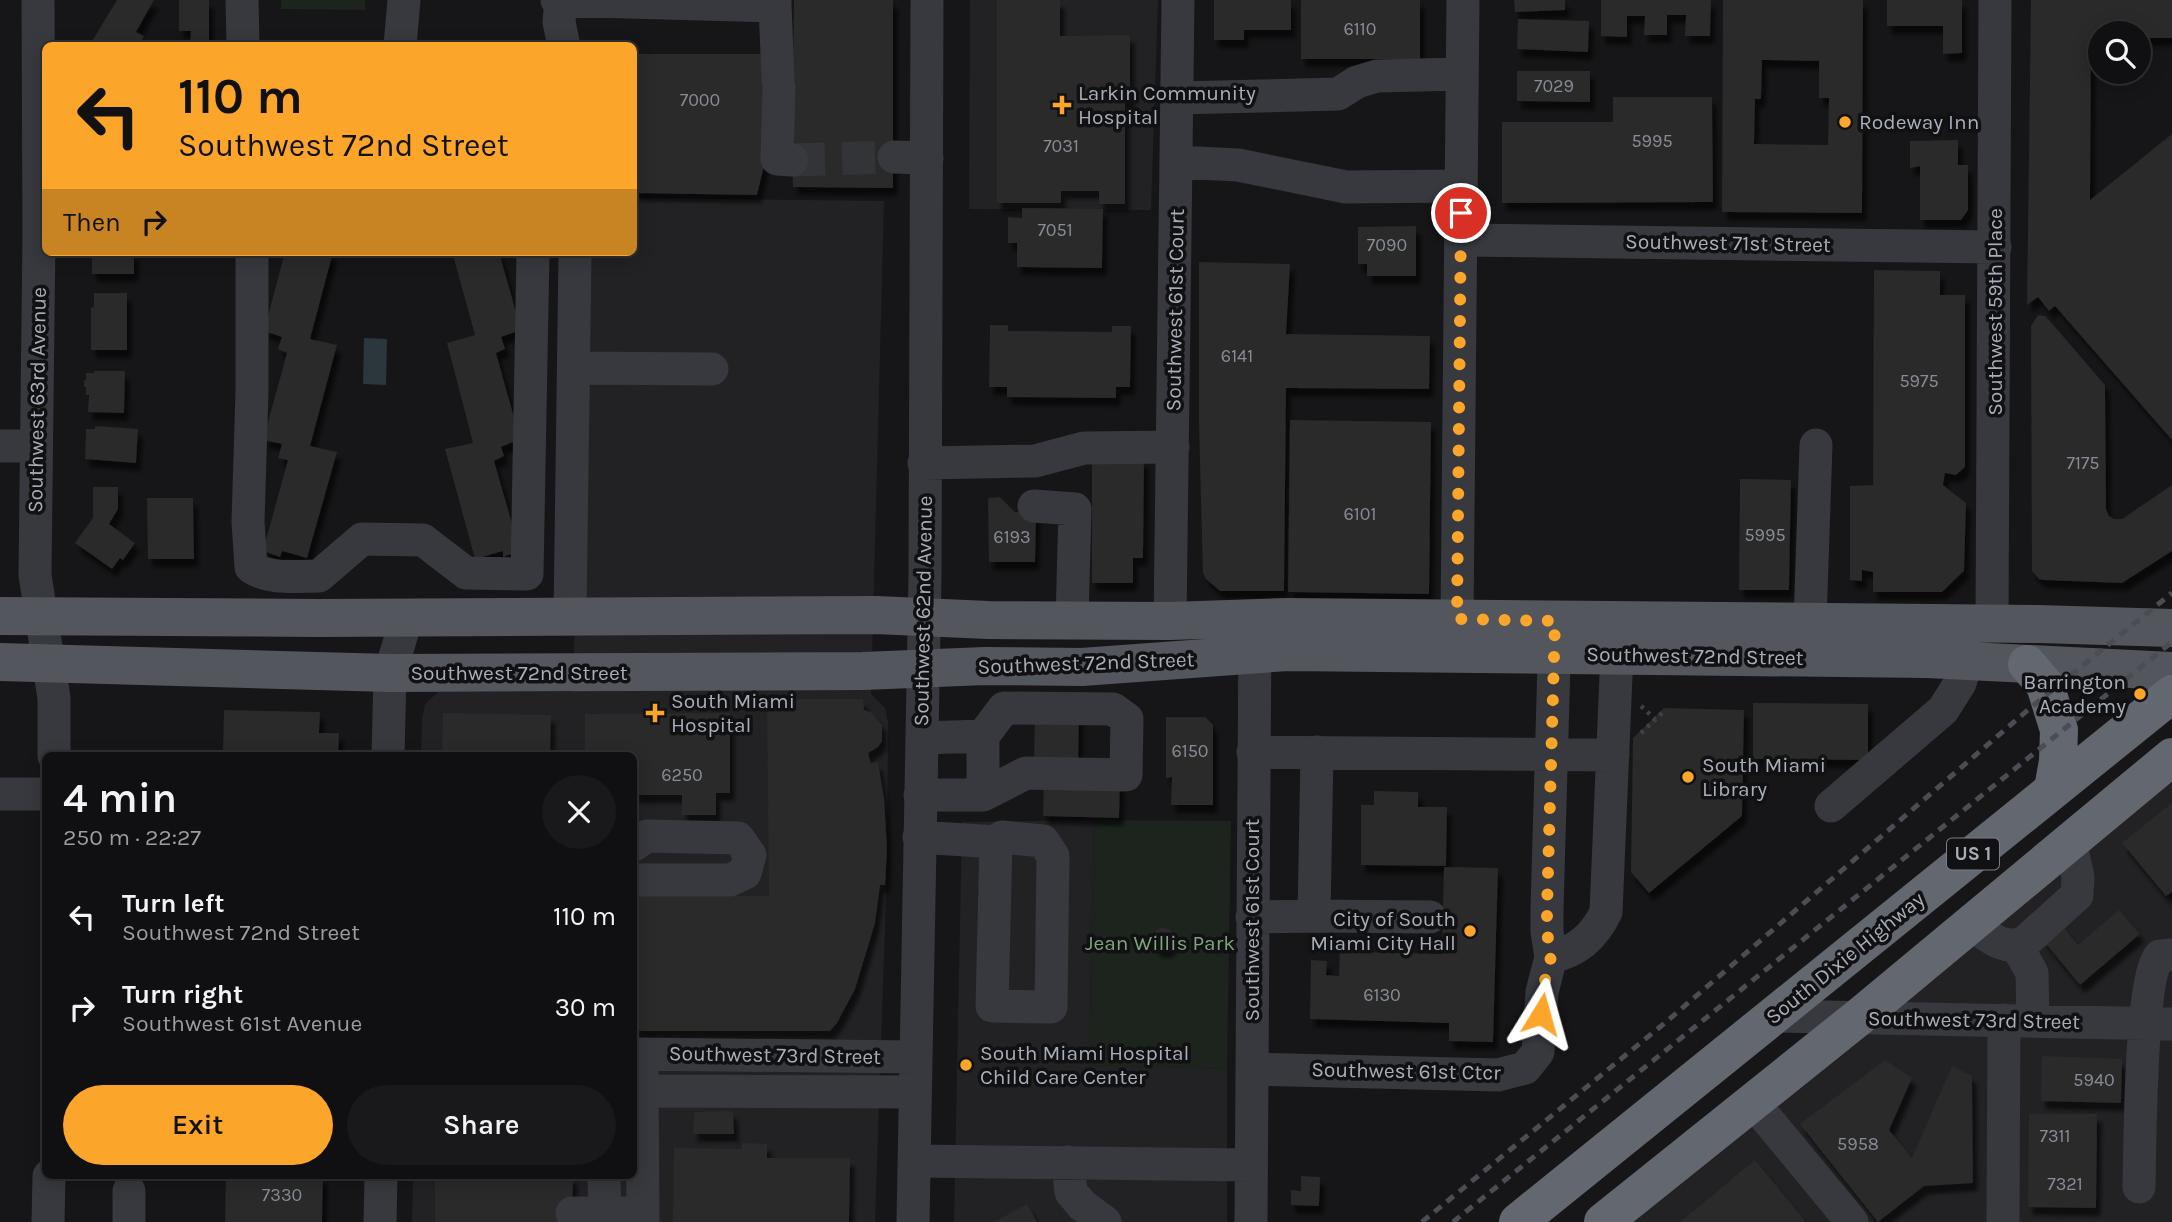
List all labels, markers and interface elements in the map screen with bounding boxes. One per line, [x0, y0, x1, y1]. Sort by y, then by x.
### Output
house number: 6110 [1344, 18, 1376, 40]
map controls [2088, 21, 2151, 84]
button: search [2088, 21, 2151, 84]
text: 110 m [178, 68, 303, 125]
icon: left [63, 70, 154, 161]
house number: 7029 [1534, 75, 1574, 97]
place label: Larkin Community Hospital [1078, 81, 1256, 129]
house number: 7000 [680, 89, 720, 111]
marker: Larkin Community Hospital [1052, 95, 1072, 115]
place label: Rodeway Inn [1859, 110, 1979, 134]
marker: Rodeway Inn [1837, 114, 1853, 130]
text: Southwest 72nd Street [178, 127, 509, 164]
house number: 5995 [1631, 130, 1673, 152]
house number: 7031 [1043, 135, 1079, 157]
pin [1431, 183, 1491, 243]
icon: arrive [1442, 194, 1480, 232]
icon: right [135, 203, 173, 241]
text: Then [63, 207, 121, 238]
street label: Southwest 61st Court [1161, 208, 1189, 412]
street label: Southwest 59th Place [1983, 208, 2007, 416]
house number: 7051 [1037, 219, 1073, 241]
street label: Southwest 71st Street [1625, 229, 1831, 257]
house number: 7090 [1367, 234, 1407, 256]
street label: Southwest 63rd Avenue [23, 287, 51, 513]
house number: 6141 [1221, 345, 1253, 367]
house number: 5975 [1899, 370, 1939, 392]
house number: 7175 [2066, 452, 2100, 474]
street label: Southwest 62nd Avenue [909, 495, 937, 727]
house number: 6101 [1344, 503, 1376, 525]
house number: 5995 [1744, 524, 1786, 546]
house number: 6193 [993, 526, 1031, 548]
street label: Southwest 72nd Street [1586, 642, 1804, 670]
street label: Southwest 72nd Street [977, 647, 1195, 679]
street label: Southwest 72nd Street [410, 661, 628, 685]
place label: Barrington Academy [2023, 670, 2126, 718]
marker: Barrington Academy [2132, 686, 2148, 702]
place label: South Miami Hospital [671, 689, 795, 737]
marker: South Miami Hospital [645, 703, 665, 723]
house number: 6150 [1171, 740, 1209, 762]
place label: South Miami Library [1702, 753, 1826, 801]
house number: 6250 [661, 764, 703, 786]
marker: South Miami Library [1680, 769, 1696, 785]
text: 4 min [63, 773, 177, 823]
button: close [542, 775, 616, 849]
street label: Southwest 61st Court [1240, 818, 1264, 1021]
text: 250 m · 22:27 [63, 824, 201, 851]
road number: US 1 [1947, 838, 1999, 870]
street label: South Dixie Highway [1761, 887, 1929, 1029]
text: Turn left [122, 888, 224, 919]
icon: left [63, 898, 101, 936]
text: 110 m [553, 901, 616, 932]
place label: City of South Miami City Hall [1310, 907, 1456, 955]
text: Southwest 72nd Street [122, 919, 360, 946]
marker: City of South Miami City Hall [1462, 923, 1478, 939]
park label: Jean Willis Park [1085, 931, 1235, 955]
position arrow [1504, 977, 1578, 1051]
text: Turn right [122, 979, 243, 1010]
house number: 6130 [1363, 984, 1401, 1006]
icon: right [63, 989, 101, 1027]
text: 30 m [555, 992, 616, 1023]
street label: Southwest 73rd Street [1868, 1006, 2080, 1034]
text: Southwest 61st Avenue [122, 1010, 362, 1037]
street label: Southwest 73rd Street [669, 1041, 881, 1069]
place label: South Miami Hospital Child Care Center [980, 1041, 1189, 1089]
marker: South Miami Hospital Child Care Center [958, 1057, 974, 1073]
street label: Southwest 61st Ctcr [1311, 1057, 1501, 1085]
house number: 5940 [2073, 1069, 2115, 1091]
button: Exit [63, 1085, 333, 1165]
button: Share [347, 1085, 616, 1165]
house number: 7311 [2040, 1125, 2070, 1147]
house number: 5958 [1837, 1133, 1879, 1155]
house number: 7321 [2047, 1173, 2083, 1195]
house number: 7330 [262, 1184, 302, 1206]

